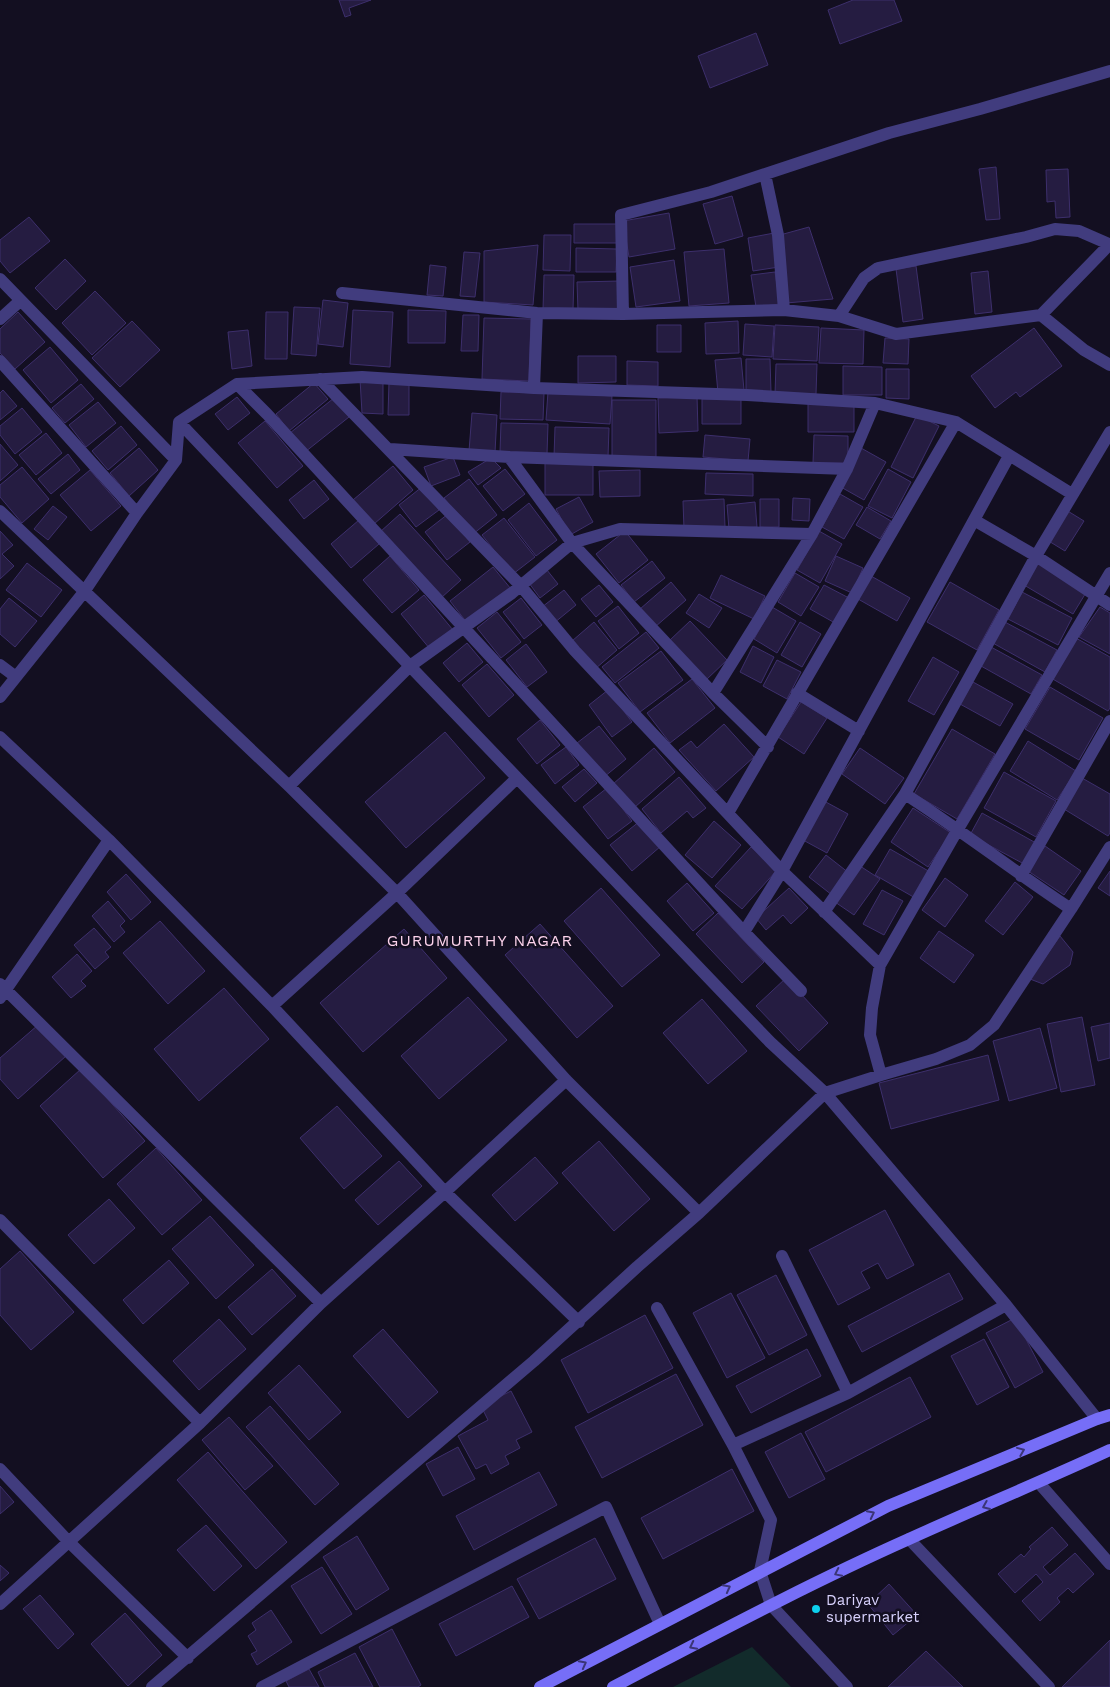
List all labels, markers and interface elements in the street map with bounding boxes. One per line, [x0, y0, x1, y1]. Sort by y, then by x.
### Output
district label: GURUMURTHY NAGAR [387, 931, 573, 950]
one-way arrow [1016, 1447, 1025, 1457]
one-way arrow [982, 1499, 991, 1510]
one-way arrow [866, 1510, 875, 1520]
one-way arrow [834, 1567, 843, 1577]
one-way arrow [722, 1584, 731, 1594]
place label: Dariyav supermarket [826, 1591, 920, 1626]
marker: Dariyav supermarket [810, 1603, 822, 1615]
one-way arrow [689, 1640, 698, 1650]
one-way arrow [578, 1660, 587, 1670]

